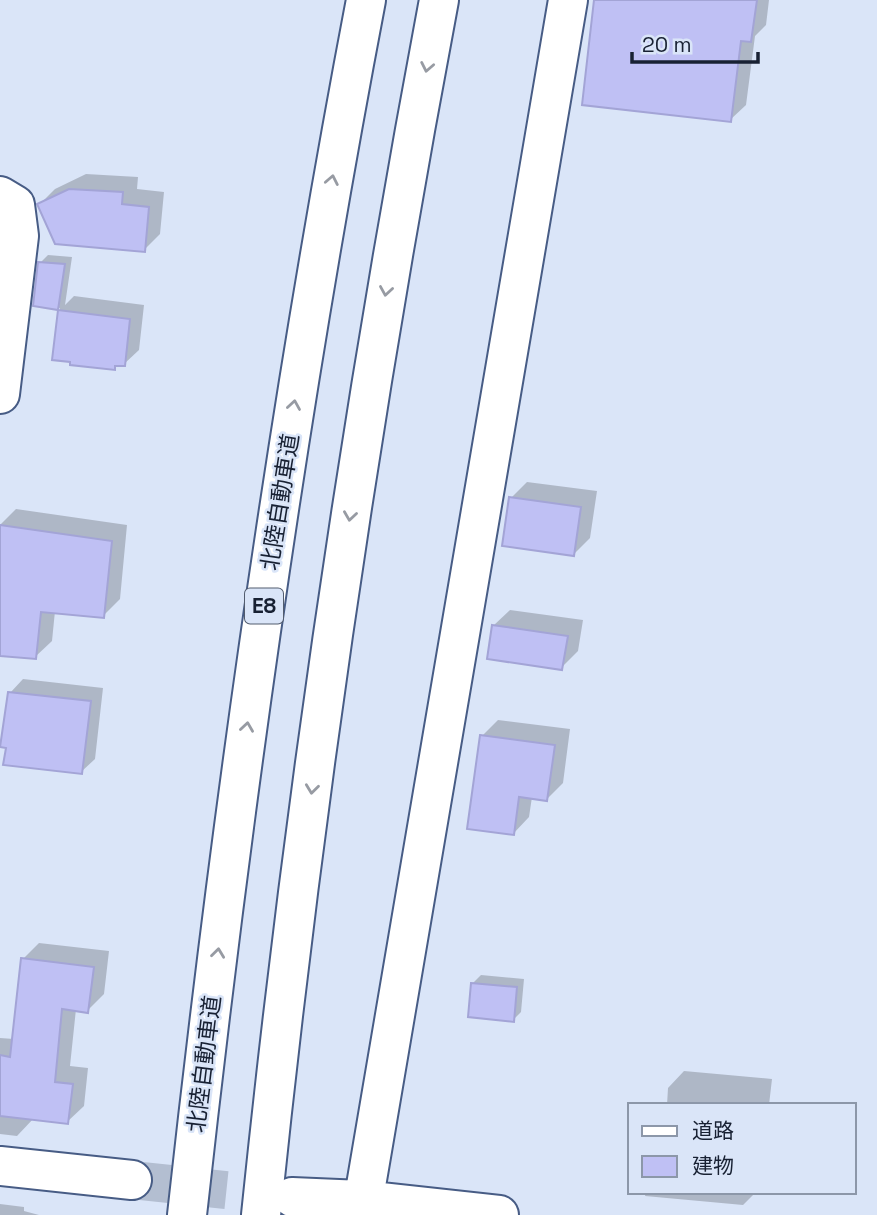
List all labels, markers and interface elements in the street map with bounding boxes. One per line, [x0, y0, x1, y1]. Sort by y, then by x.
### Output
scale bar [632, 21, 758, 65]
text: 20 m [642, 31, 692, 58]
one-way arrow [420, 61, 435, 73]
one-way arrow [323, 175, 338, 187]
one-way arrow [379, 285, 394, 297]
one-way arrow [286, 399, 301, 411]
street label: 北陸自動車道 [254, 432, 306, 572]
one-way arrow [343, 510, 358, 521]
road number: E8 [245, 588, 283, 624]
one-way arrow [239, 721, 254, 733]
one-way arrow [305, 784, 320, 795]
one-way arrow [210, 947, 225, 958]
street label: 北陸自動車道 [181, 994, 227, 1134]
legend [628, 1103, 856, 1194]
text: 道路 [692, 1117, 734, 1144]
text: 建物 [692, 1152, 734, 1179]

